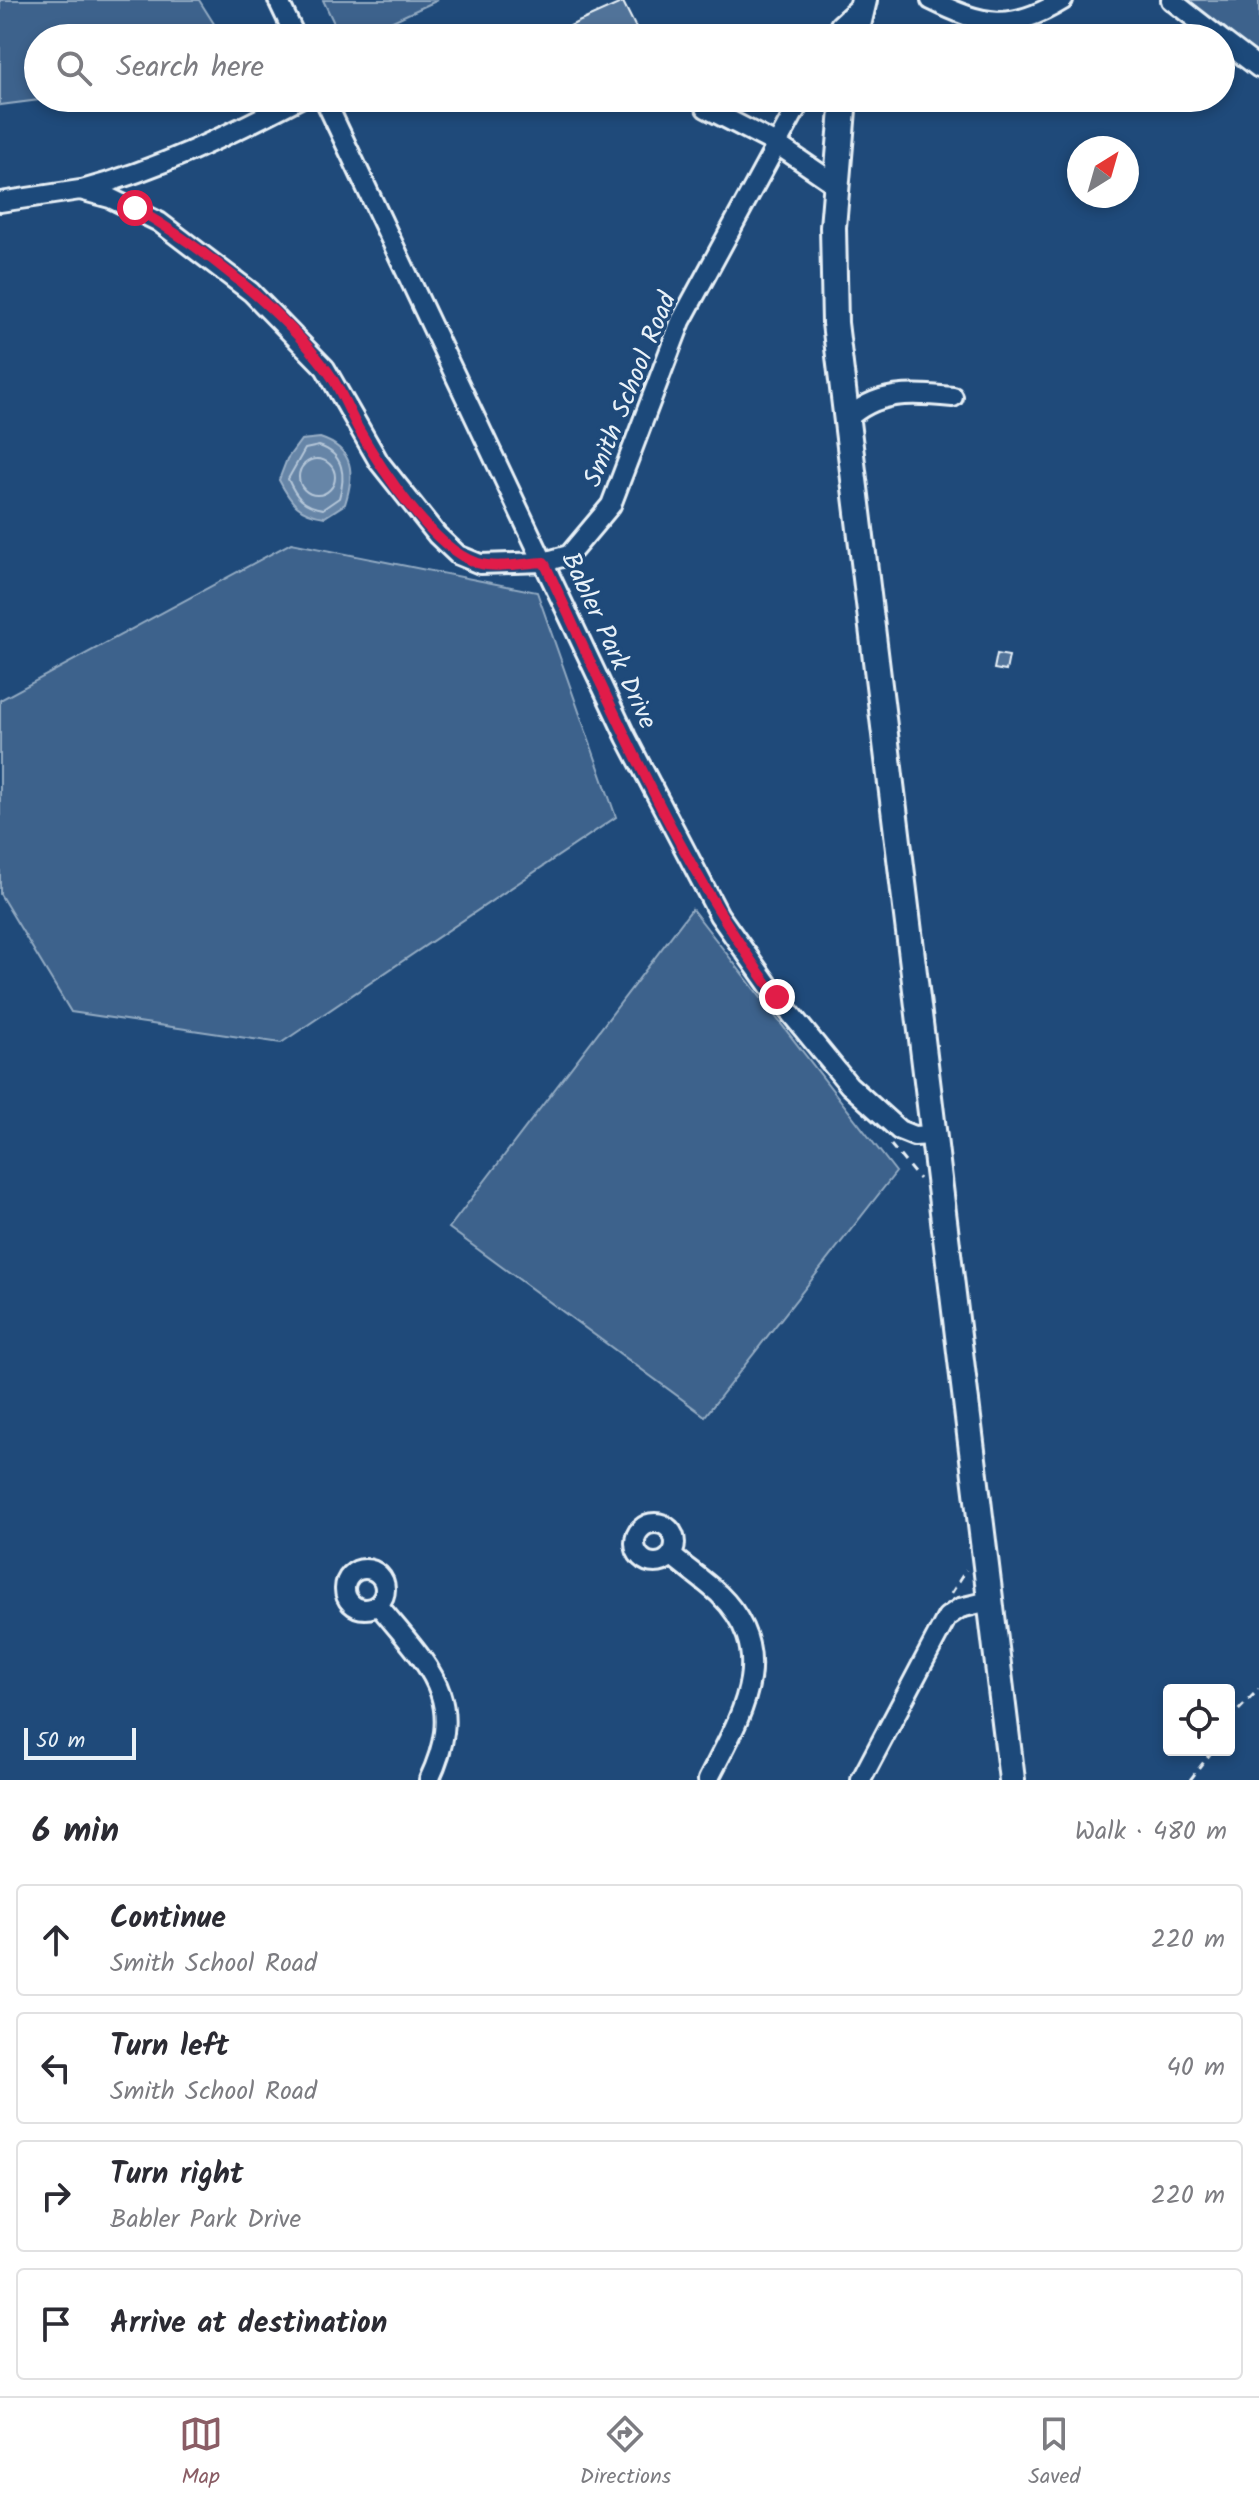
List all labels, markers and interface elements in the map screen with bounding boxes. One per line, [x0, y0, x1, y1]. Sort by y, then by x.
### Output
search box [24, 24, 1235, 112]
text: Search here [116, 44, 264, 92]
icon: search [52, 46, 96, 90]
north arrow [1067, 136, 1139, 208]
route start [117, 190, 153, 226]
street label: Smith School Road [573, 285, 689, 494]
street label: Babler Park Drive [549, 545, 668, 737]
route end [759, 979, 795, 1015]
map controls [1163, 1684, 1235, 1756]
button: locate [1163, 1684, 1235, 1756]
scale bar [24, 1724, 136, 1760]
text: 50 m [36, 1724, 85, 1759]
text: 6 min [32, 1805, 119, 1859]
text: Walk · 480 m [1075, 1811, 1227, 1853]
text: Continue [110, 1895, 226, 1943]
icon: ahead [34, 1918, 78, 1962]
text: 220 m [1151, 1919, 1225, 1961]
text: Smith School Road [110, 1943, 317, 1985]
text: Turn left [110, 2023, 229, 2071]
icon: left [34, 2046, 78, 2090]
text: 40 m [1167, 2047, 1225, 2089]
text: Smith School Road [110, 2071, 317, 2113]
text: Turn right [110, 2151, 243, 2199]
icon: right [34, 2174, 78, 2218]
text: 220 m [1151, 2175, 1225, 2217]
text: Babler Park Drive [110, 2199, 301, 2241]
text: Arrive at destination [110, 2300, 387, 2348]
icon: arrive [34, 2302, 78, 2346]
tab: Map [179, 2412, 223, 2495]
tab: Directions [580, 2412, 671, 2495]
tab: Saved [1028, 2412, 1080, 2495]

